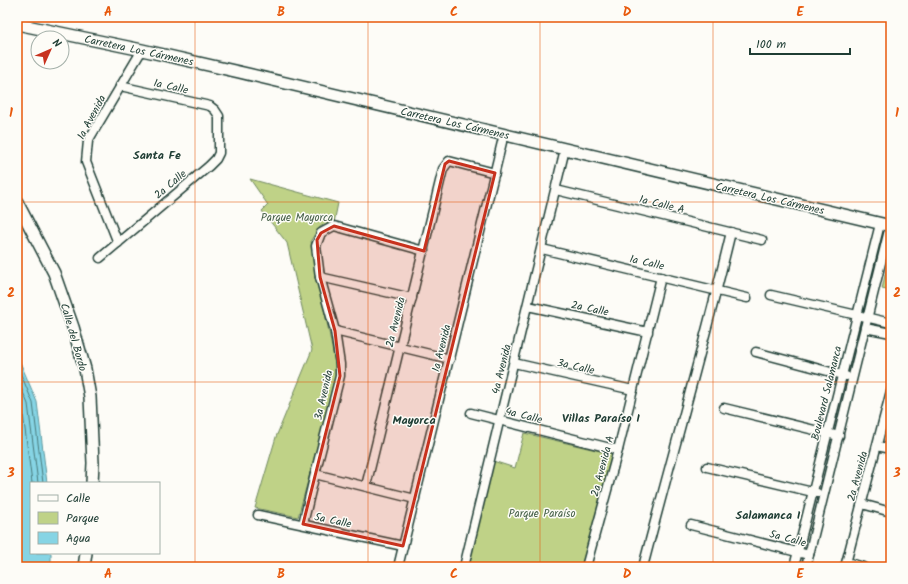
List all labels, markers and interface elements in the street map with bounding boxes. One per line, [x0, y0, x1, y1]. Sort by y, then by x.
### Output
text: A [104, 2, 112, 23]
text: B [277, 2, 285, 23]
text: C [450, 2, 458, 23]
text: D [623, 2, 632, 23]
text: E [796, 2, 804, 23]
north arrow [30, 30, 70, 70]
scale bar [750, 30, 850, 56]
street label: Carretera Los Cármenes [83, 31, 195, 71]
text: N [48, 35, 65, 52]
text: 100 m [756, 35, 787, 54]
street label: 1a Calle [152, 74, 190, 100]
street label: 1a Avenida [73, 92, 111, 143]
text: 1 [9, 103, 13, 124]
street label: Carretera Los Cármenes [399, 103, 511, 145]
text: 1 [895, 103, 899, 124]
district label: Santa Fe [133, 146, 181, 165]
street label: 2a Calle [150, 166, 191, 204]
street label: Carretera Los Cármenes [714, 178, 826, 220]
street label: 1a Calle A [637, 191, 687, 219]
park label: Parque Mayorca [261, 209, 333, 227]
street label: 1a Calle [628, 250, 666, 276]
text: 2 [7, 283, 15, 304]
text: 2 [893, 283, 901, 304]
street label: 2a Avenida [381, 295, 411, 349]
street label: 2a Calle [569, 296, 610, 322]
street label: Calle del Bordo [55, 301, 91, 373]
street label: 1a Avenida [427, 323, 457, 374]
street label: 4a Avenida [487, 342, 517, 396]
street label: Boulevard Salamanca [807, 344, 847, 442]
street label: 3a Calle [555, 354, 596, 380]
street label: 3a Avenida [309, 368, 339, 422]
street label: 4a Calle [503, 403, 544, 429]
district label: Villas Paraíso I [562, 409, 640, 428]
district label: Mayorca [392, 411, 436, 430]
street label: 2a Avenida A [586, 433, 620, 499]
street label: 2a Avenida [843, 449, 873, 503]
text: 3 [6, 463, 15, 484]
text: 3 [892, 463, 901, 484]
legend [30, 482, 160, 554]
text: Calle [66, 489, 91, 508]
park label: Parque Paraíso [509, 505, 575, 523]
district label: Salamanca I [736, 506, 801, 525]
street label: 5a Calle [313, 508, 353, 534]
text: Parque [66, 509, 100, 528]
street label: 5a Calle [767, 525, 808, 553]
text: Agua [66, 529, 91, 548]
text: A [104, 564, 112, 584]
text: B [277, 564, 285, 584]
text: C [450, 564, 458, 584]
text: D [623, 564, 632, 584]
text: E [796, 564, 804, 584]

